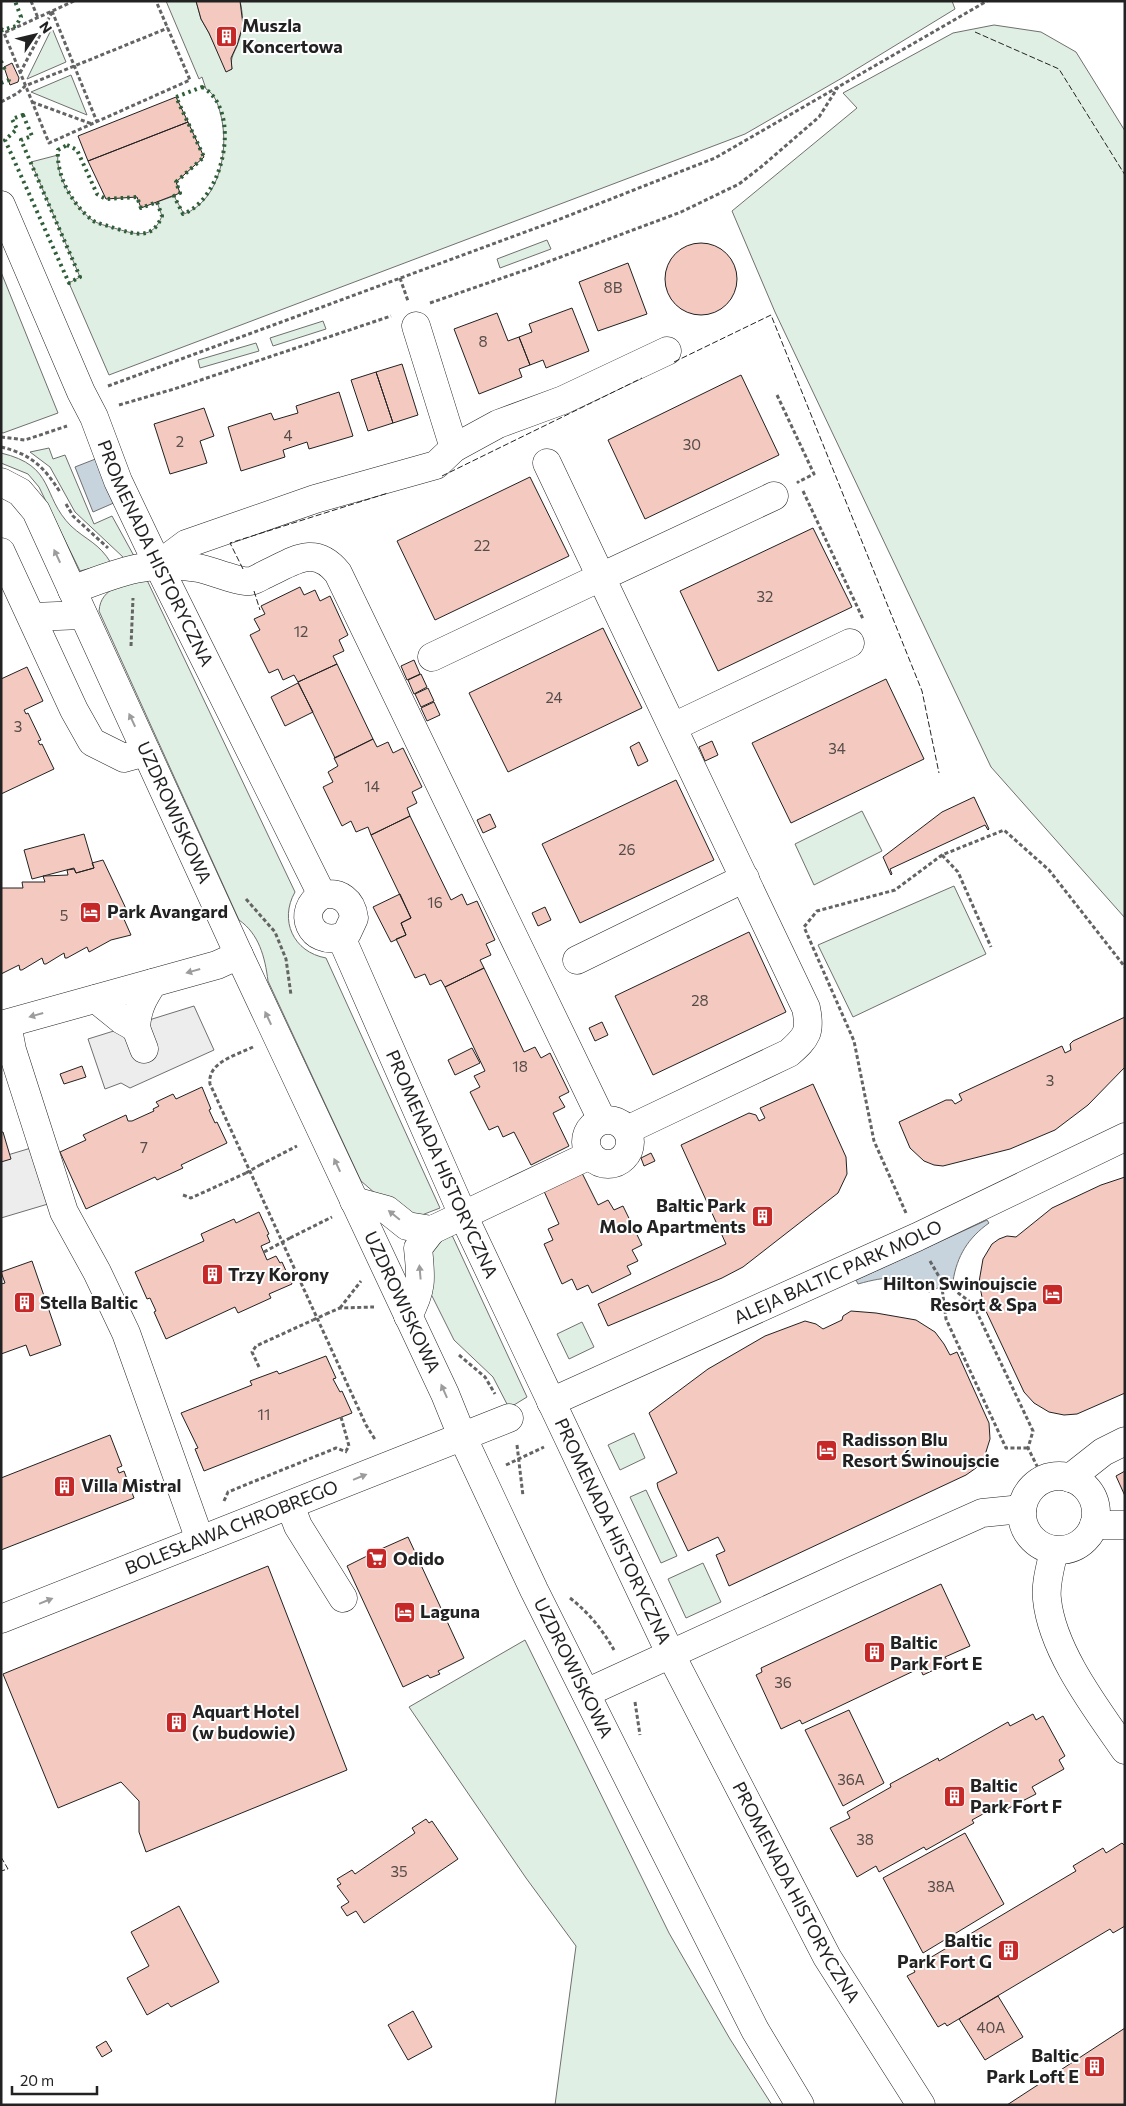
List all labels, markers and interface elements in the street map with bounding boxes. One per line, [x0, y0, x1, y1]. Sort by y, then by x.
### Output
north arrow [10, 10, 60, 60]
place label: Muszla Koncertowa [242, 14, 343, 57]
text: N [36, 18, 56, 36]
building icon: Muszla Koncertowa [214, 24, 238, 48]
house number: 8B [604, 278, 623, 296]
house number: 8 [478, 332, 488, 350]
house number: 4 [284, 426, 293, 444]
house number: 2 [176, 432, 184, 450]
house number: 30 [683, 435, 701, 453]
street label: PROMENADA HISTORYCZNA [94, 437, 219, 670]
house number: 22 [474, 536, 490, 554]
one-way arrow [52, 549, 60, 563]
house number: 32 [757, 587, 773, 605]
house number: 12 [294, 622, 308, 640]
house number: 24 [545, 688, 563, 706]
one-way arrow [127, 713, 135, 727]
house number: 3 [14, 717, 22, 735]
street label: UZDROWISKOWA [133, 738, 217, 887]
house number: 34 [828, 739, 846, 757]
house number: 14 [364, 777, 380, 795]
house number: 26 [618, 840, 636, 858]
house number: 16 [427, 893, 443, 911]
hotel icon: Park Avangard [79, 900, 103, 924]
place label: Park Avangard [107, 900, 228, 922]
house number: 5 [60, 906, 68, 924]
one-way arrow [185, 968, 200, 976]
house number: 28 [691, 991, 709, 1009]
one-way arrow [264, 1011, 272, 1025]
one-way arrow [29, 1012, 44, 1020]
street label: PROMENADA HISTORYCZNA [382, 1046, 503, 1281]
house number: 18 [512, 1057, 528, 1075]
house number: 3 [1046, 1071, 1054, 1089]
house number: 7 [140, 1138, 148, 1156]
one-way arrow [333, 1158, 341, 1172]
place label: Baltic Park Molo Apartments [599, 1194, 747, 1237]
building icon: Baltic Park Molo Apartments [750, 1204, 774, 1228]
one-way arrow [387, 1210, 400, 1221]
street label: ALEJA BALTIC PARK MOLO [730, 1215, 945, 1328]
street label: UZDROWISKOWA [360, 1227, 445, 1376]
building icon: Trzy Korony [200, 1263, 224, 1287]
place label: Trzy Korony [228, 1263, 329, 1285]
one-way arrow [416, 1263, 424, 1279]
place label: Hilton Swinoujscie Resort & Spa [883, 1272, 1037, 1315]
hotel icon: Hilton Swinoujscie Resort & Spa [1041, 1282, 1065, 1306]
building icon: Stella Baltic [12, 1291, 36, 1315]
place label: Stella Baltic [40, 1291, 138, 1313]
one-way arrow [439, 1384, 447, 1398]
house number: 11 [258, 1405, 270, 1423]
street label: PROMENADA HISTORYCZNA [551, 1414, 676, 1647]
place label: Radisson Blu Resort Świnoujscie [842, 1428, 999, 1471]
hotel icon: Radisson Blu Resort Świnoujscie [814, 1438, 838, 1462]
one-way arrow [353, 1473, 368, 1481]
building icon: Villa Mistral [53, 1474, 77, 1498]
place label: Villa Mistral [81, 1474, 181, 1496]
street label: BOLESŁAWA CHROBREGO [122, 1475, 341, 1579]
supermarket icon: Odido [365, 1547, 389, 1571]
place label: Odido [393, 1547, 445, 1569]
street label: UZDROWISKOWA [530, 1594, 618, 1741]
one-way arrow [39, 1597, 54, 1605]
hotel icon: Laguna [392, 1600, 416, 1624]
place label: Laguna [420, 1600, 480, 1622]
place label: Baltic Park Fort E [890, 1631, 983, 1674]
building icon: Baltic Park Fort E [862, 1641, 886, 1665]
house number: 36 [774, 1673, 792, 1691]
place label: Aquart Hotel (w budowie) [192, 1700, 299, 1743]
building icon: Aquart Hotel (w budowie) [164, 1710, 188, 1734]
house number: 36A [837, 1770, 865, 1788]
place label: Baltic Park Fort F [970, 1774, 1062, 1817]
street label: PROMENADA HISTORYCZNA [728, 1778, 865, 2006]
building icon: Baltic Park Fort F [942, 1784, 966, 1808]
house number: 38 [856, 1830, 874, 1848]
house number: 35 [390, 1862, 408, 1880]
house number: 38A [927, 1877, 955, 1895]
place label: Baltic Park Fort G [897, 1929, 992, 1972]
building icon: Baltic Park Fort G [996, 1939, 1020, 1963]
house number: 40A [977, 2018, 1005, 2036]
place label: Baltic Park Loft E [986, 2044, 1079, 2087]
building icon: Baltic Park Loft E [1083, 2054, 1107, 2078]
scale bar [12, 2064, 98, 2096]
text: 20 m [20, 2071, 54, 2089]

